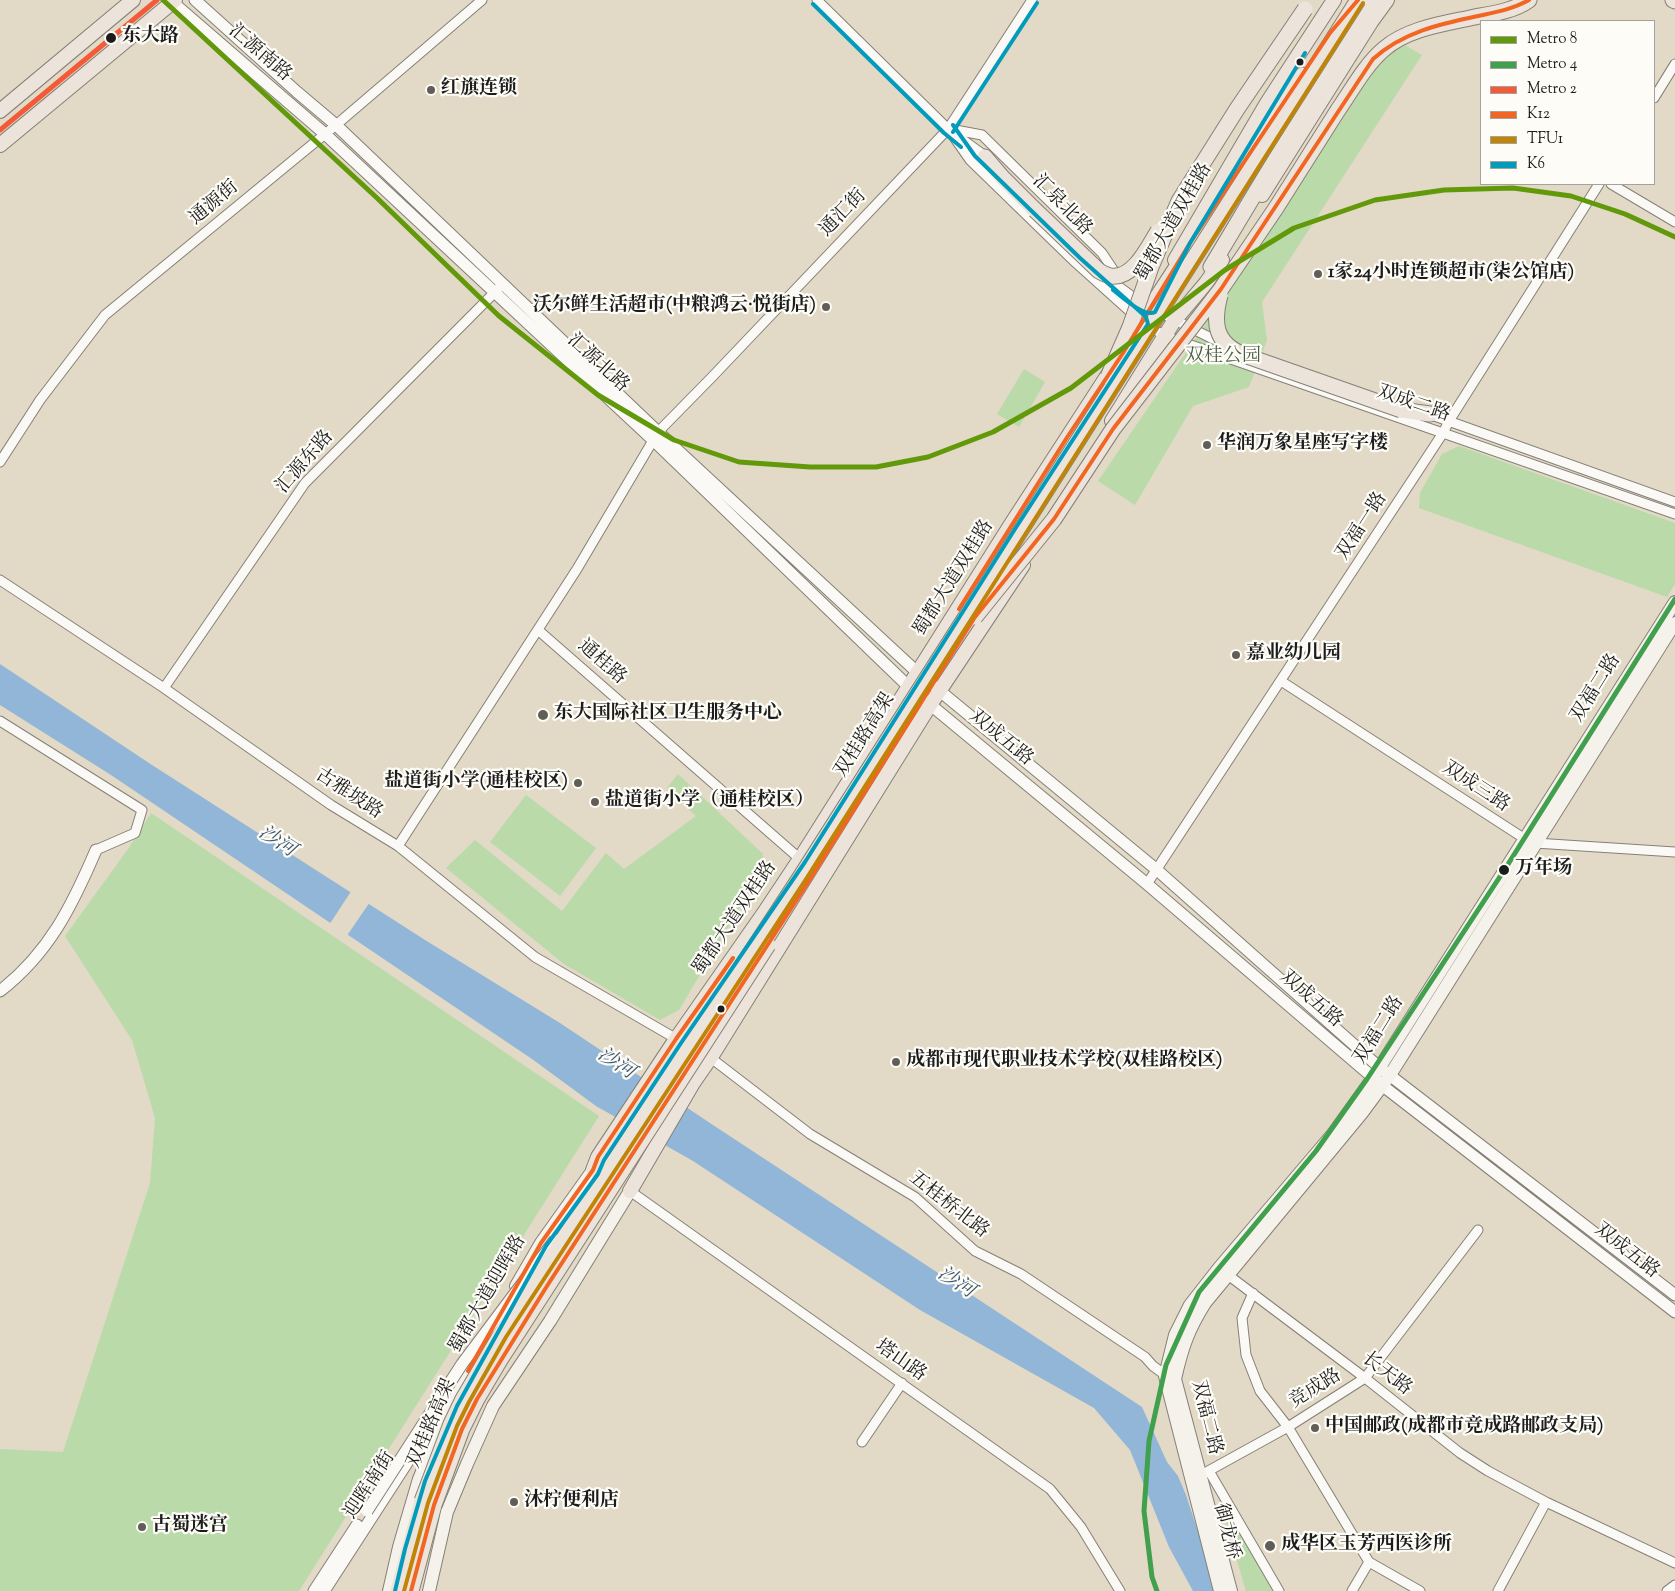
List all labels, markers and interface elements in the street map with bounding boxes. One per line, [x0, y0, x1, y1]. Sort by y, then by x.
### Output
street label: 汇源南路 [223, 20, 295, 88]
legend [1480, 20, 1655, 185]
place label: 东大路 [122, 27, 179, 49]
text: Metro 8 [1527, 29, 1577, 50]
marker: 东大路 [104, 31, 118, 45]
text: Metro 4 [1527, 54, 1577, 75]
unlabelled marker [1295, 57, 1305, 67]
place label: 红旗连锁 [441, 79, 517, 101]
text: Metro 2 [1527, 79, 1577, 100]
marker: 红旗连锁 [425, 84, 437, 96]
text: K12 [1527, 104, 1550, 125]
text: TFU1 [1527, 129, 1563, 150]
text: K6 [1527, 154, 1545, 175]
street label: 蜀都大道双桂路 [1132, 160, 1218, 286]
street label: 汇泉北路 [1026, 171, 1096, 241]
street label: 通源街 [186, 177, 244, 231]
street label: 通汇街 [816, 186, 872, 242]
place label: 1家24小时连锁超市(柒公馆店) [1328, 263, 1574, 285]
marker: 1家24小时连锁超市(柒公馆店) [1312, 268, 1324, 280]
place label: 沃尔鲜生活超市(中粮鸿云·悦街店) [533, 296, 816, 318]
marker: 沃尔鲜生活超市(中粮鸿云·悦街店) [820, 301, 832, 313]
street label: 汇源北路 [561, 330, 633, 398]
park label: 双桂公园 [1185, 347, 1261, 369]
street label: 双成二路 [1373, 382, 1453, 428]
street label: 汇源东路 [272, 427, 340, 499]
place label: 华润万象星座写字楼 [1217, 434, 1388, 456]
marker: 华润万象星座写字楼 [1201, 439, 1213, 451]
street label: 双福一路 [1333, 489, 1393, 565]
street label: 蜀都大道双桂路 [910, 517, 1000, 641]
street label: 通桂路 [572, 636, 630, 690]
place label: 嘉业幼儿园 [1246, 644, 1341, 666]
marker: 嘉业幼儿园 [1230, 649, 1242, 661]
street label: 双福二路 [1567, 651, 1627, 727]
street label: 双桂路高架 [831, 690, 901, 782]
place label: 东大国际社区卫生服务中心 [554, 704, 782, 726]
street label: 双成五路 [963, 706, 1037, 772]
marker: 东大国际社区卫生服务中心 [536, 708, 550, 722]
street label: 双成三路 [1437, 758, 1513, 818]
street label: 古雅坡路 [310, 765, 386, 825]
place label: 盐道街小学(通桂校区) [385, 772, 568, 794]
marker: 盐道街小学(通桂校区) [572, 777, 584, 789]
place label: 盐道街小学（通桂校区） [605, 791, 814, 813]
marker: 盐道街小学（通桂校区） [589, 796, 601, 808]
water label: 沙河 [253, 822, 299, 864]
street label: 蜀都大道双桂路 [689, 857, 783, 981]
place label: 万年场 [1515, 859, 1572, 881]
marker: 万年场 [1497, 863, 1511, 877]
street label: 双成五路 [1274, 966, 1346, 1034]
street label: 双福二路 [1350, 993, 1410, 1069]
unlabelled marker [716, 1004, 726, 1014]
water label: 沙河 [592, 1044, 638, 1086]
place label: 成都市现代职业技术学校(双桂路校区) [906, 1051, 1222, 1073]
marker: 成都市现代职业技术学校(双桂路校区) [890, 1056, 902, 1068]
street label: 五桂桥北路 [904, 1168, 992, 1244]
street label: 双成五路 [1589, 1220, 1663, 1284]
street label: 蜀都大道迎晖路 [446, 1232, 532, 1358]
water label: 沙河 [932, 1263, 978, 1305]
street label: 塔山路 [870, 1336, 930, 1388]
street label: 长天路 [1357, 1348, 1415, 1402]
street label: 竞成路 [1286, 1365, 1346, 1415]
street label: 双桂路高架 [404, 1376, 462, 1472]
street label: 双福二路 [1185, 1378, 1225, 1458]
place label: 中国邮政(成都市竞成路邮政支局) [1325, 1417, 1603, 1439]
marker: 中国邮政(成都市竞成路邮政支局) [1309, 1422, 1321, 1434]
street label: 迎晖南街 [341, 1448, 401, 1524]
place label: 沐柠便利店 [524, 1491, 619, 1513]
marker: 沐柠便利店 [508, 1496, 520, 1508]
street label: 御龙桥 [1207, 1502, 1243, 1562]
place label: 古蜀迷宫 [152, 1516, 228, 1538]
marker: 古蜀迷宫 [136, 1521, 148, 1533]
place label: 成华区玉芳西医诊所 [1281, 1535, 1452, 1557]
marker: 成华区玉芳西医诊所 [1263, 1539, 1277, 1553]

